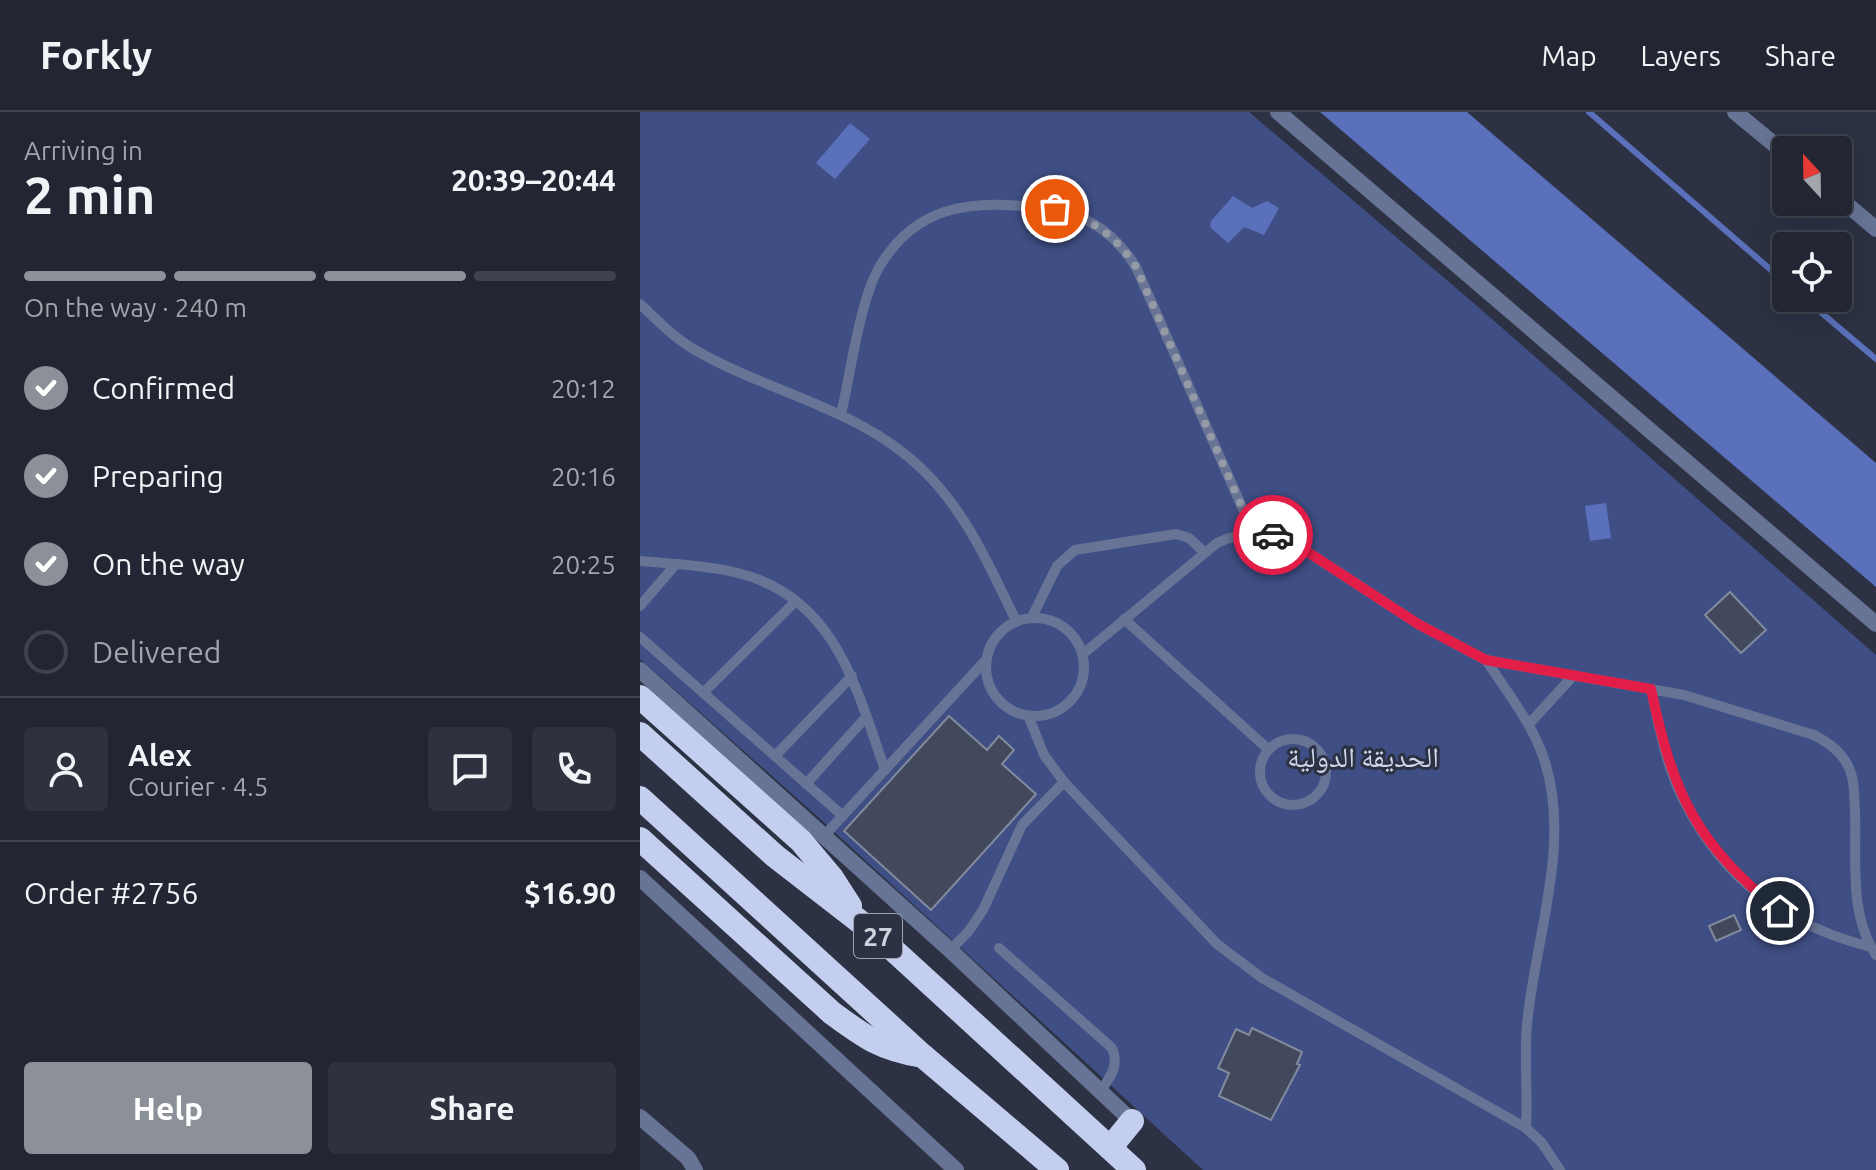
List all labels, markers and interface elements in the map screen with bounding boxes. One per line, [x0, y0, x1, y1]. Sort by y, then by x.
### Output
text: Forkly [40, 34, 152, 76]
text: Map [1541, 40, 1597, 71]
text: Layers [1641, 40, 1721, 71]
text: Share [1765, 40, 1836, 71]
text: Arriving in [24, 136, 143, 165]
north arrow [1772, 136, 1852, 216]
map controls [1772, 136, 1852, 312]
text: 20:39–20:44 [451, 163, 616, 197]
text: 2 min [24, 166, 155, 224]
pin [1021, 175, 1089, 243]
icon: bag [1033, 187, 1077, 231]
button: locate [1772, 232, 1852, 312]
text: On the way · 240 m [24, 293, 247, 322]
icon: check [24, 366, 68, 410]
text: Confirmed [92, 371, 235, 405]
text: 20:12 [551, 374, 616, 403]
icon: check [24, 454, 68, 498]
text: Preparing [92, 459, 224, 493]
text: 20:16 [551, 462, 616, 491]
courier [1233, 495, 1313, 575]
icon: car [1251, 513, 1295, 557]
icon: check [24, 542, 68, 586]
text: On the way [92, 547, 245, 581]
text: 20:25 [551, 550, 616, 579]
text: Delivered [92, 635, 221, 669]
button: person [24, 727, 108, 811]
button: chat [428, 727, 512, 811]
button: phone [532, 727, 616, 811]
text: Alex [128, 738, 192, 772]
park label: الحديقة الدولية [1287, 741, 1439, 773]
text: Courier · 4.5 [128, 772, 268, 801]
text: Order #2756 [24, 876, 198, 910]
text: $16.90 [524, 876, 616, 910]
pin [1746, 877, 1814, 945]
icon: home [1758, 889, 1802, 933]
road number: 27 [854, 914, 902, 958]
button: Help [24, 1062, 312, 1154]
button: Share [328, 1062, 616, 1154]

